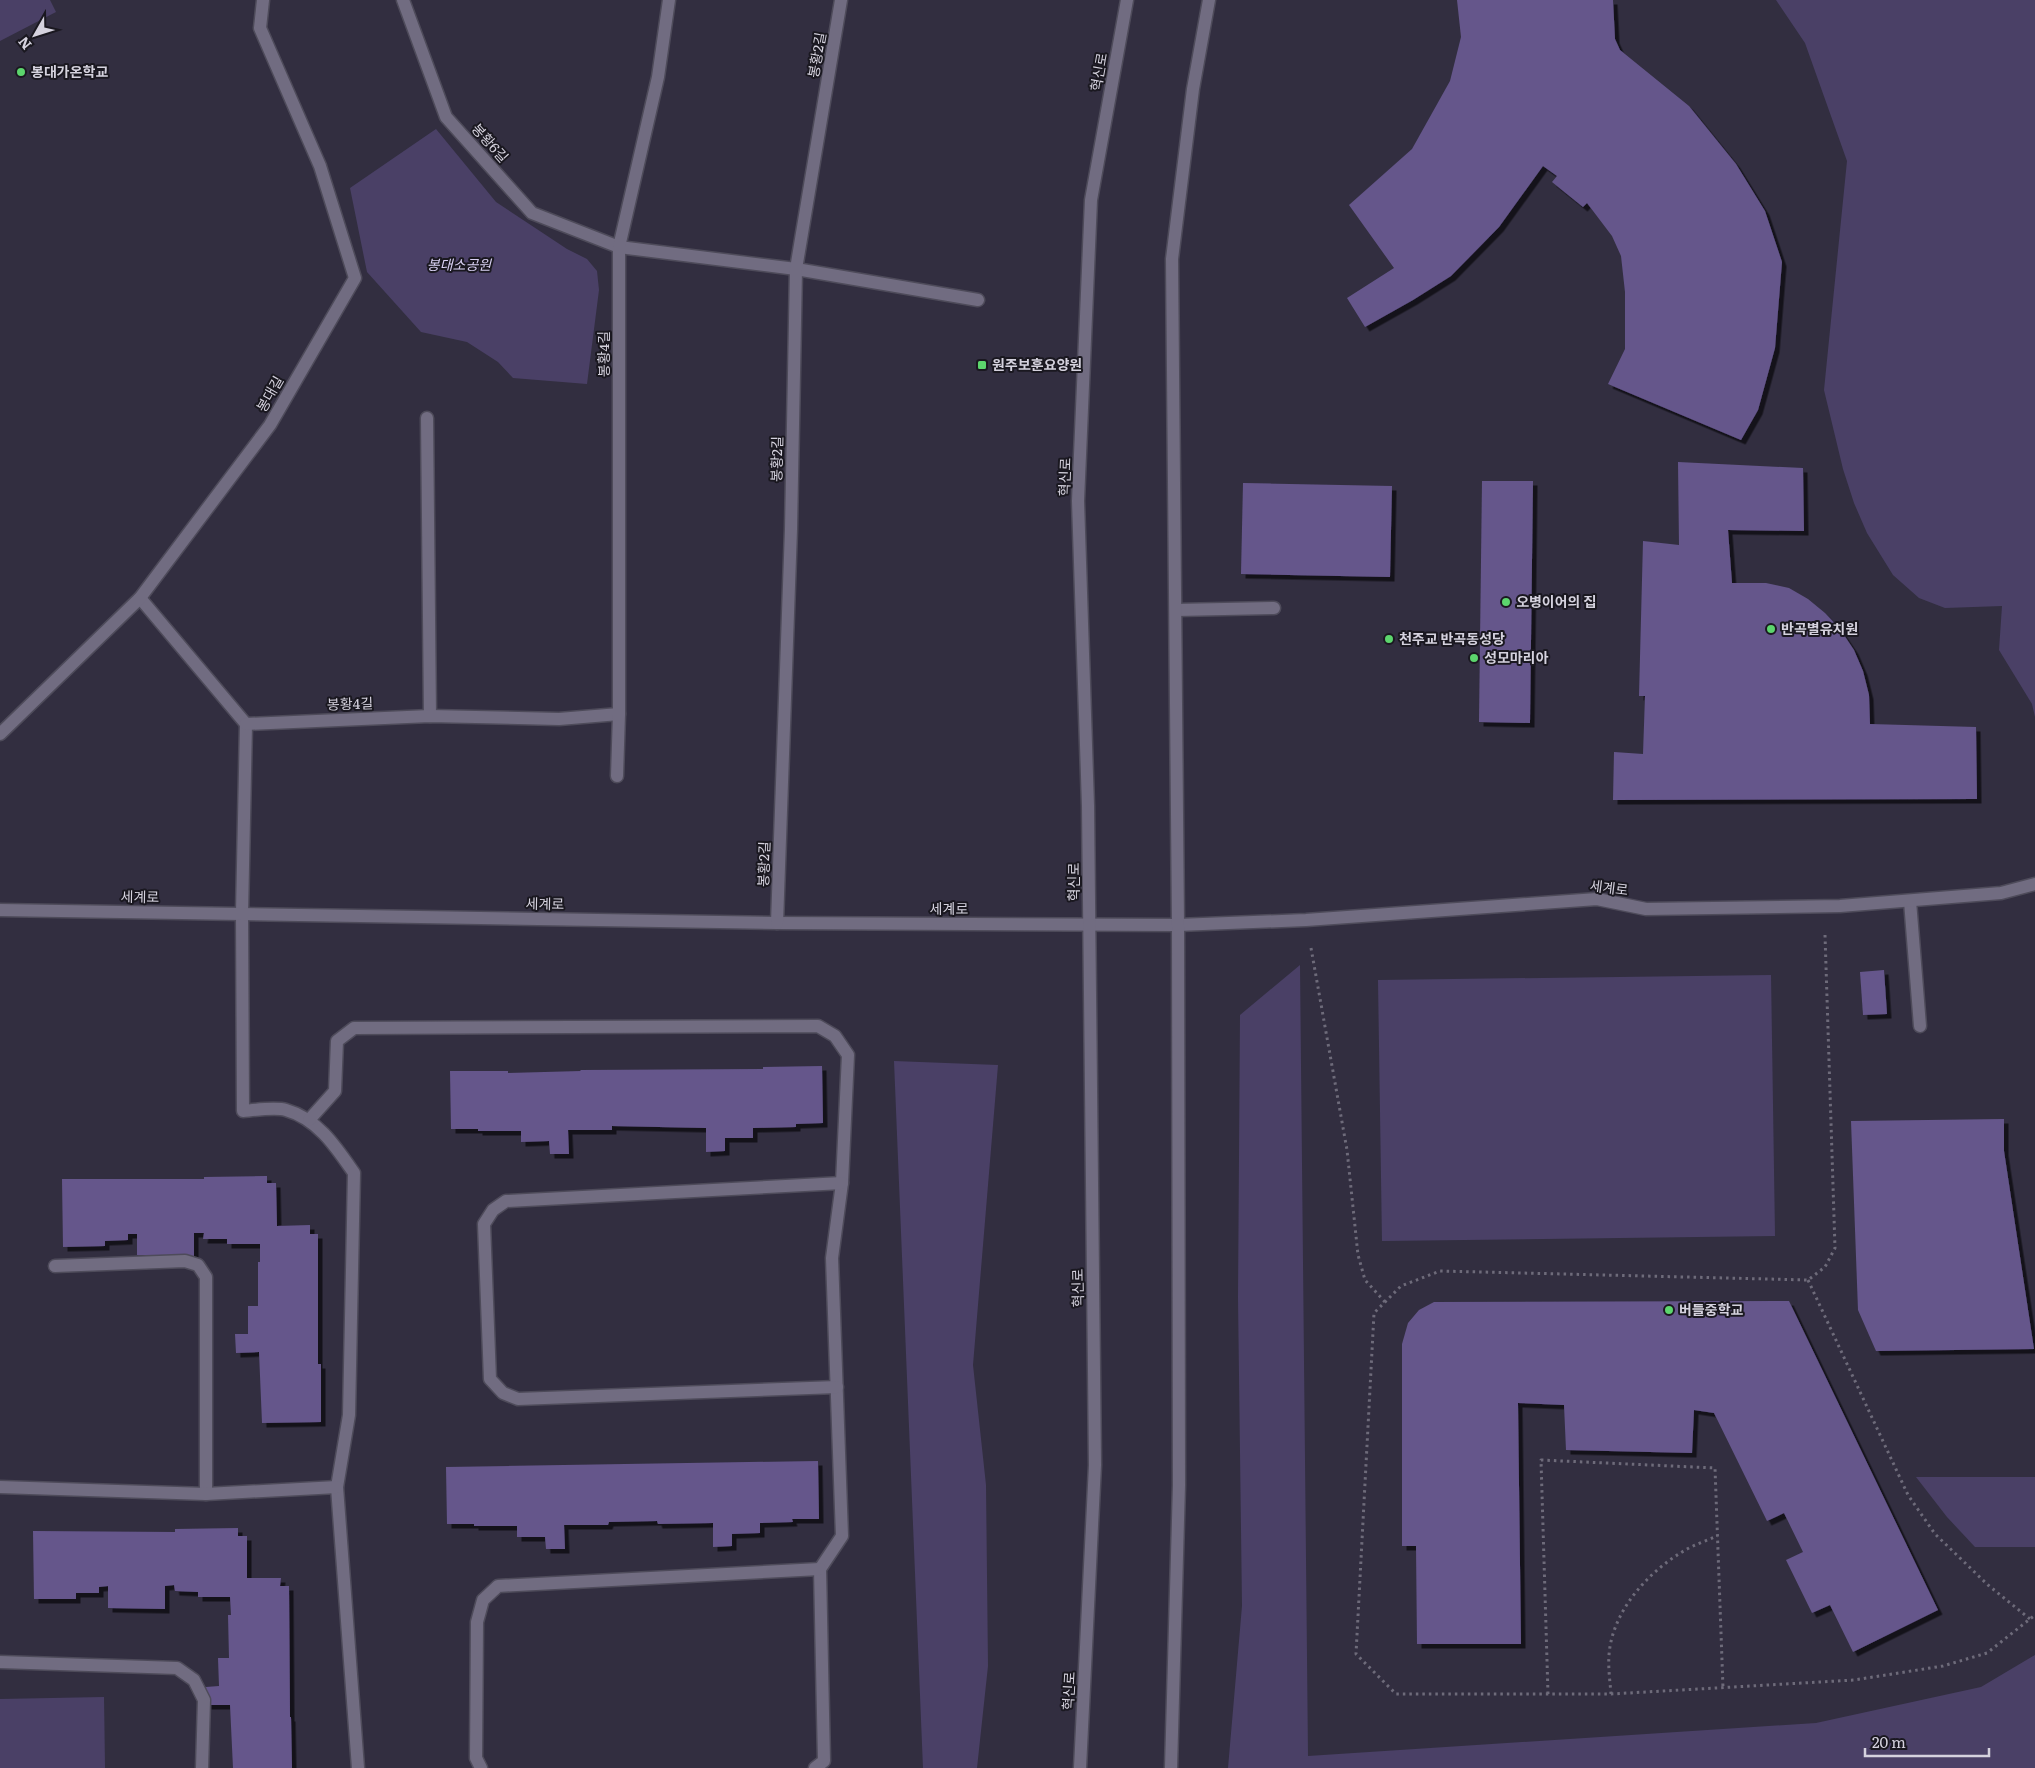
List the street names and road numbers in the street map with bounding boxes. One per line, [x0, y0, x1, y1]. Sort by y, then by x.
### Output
street label: 봉황2길 [802, 31, 830, 79]
street label: 혁신로 [1085, 51, 1111, 93]
street label: 봉황6길 [468, 118, 514, 166]
street label: 봉황4길 [593, 331, 613, 377]
street label: 봉대길 [251, 372, 287, 415]
street label: 봉황2길 [766, 436, 786, 482]
street label: 혁신로 [1053, 457, 1075, 497]
street label: 봉황4길 [326, 692, 373, 714]
street label: 봉황2길 [752, 841, 774, 887]
street label: 혁신로 [1063, 863, 1083, 901]
street label: 세계로 [1589, 875, 1630, 899]
street label: 세계로 [121, 886, 160, 906]
street label: 세계로 [526, 893, 565, 913]
street label: 세계로 [930, 898, 968, 918]
street label: 혁신로 [1067, 1268, 1087, 1308]
street label: 혁신로 [1057, 1671, 1079, 1711]

